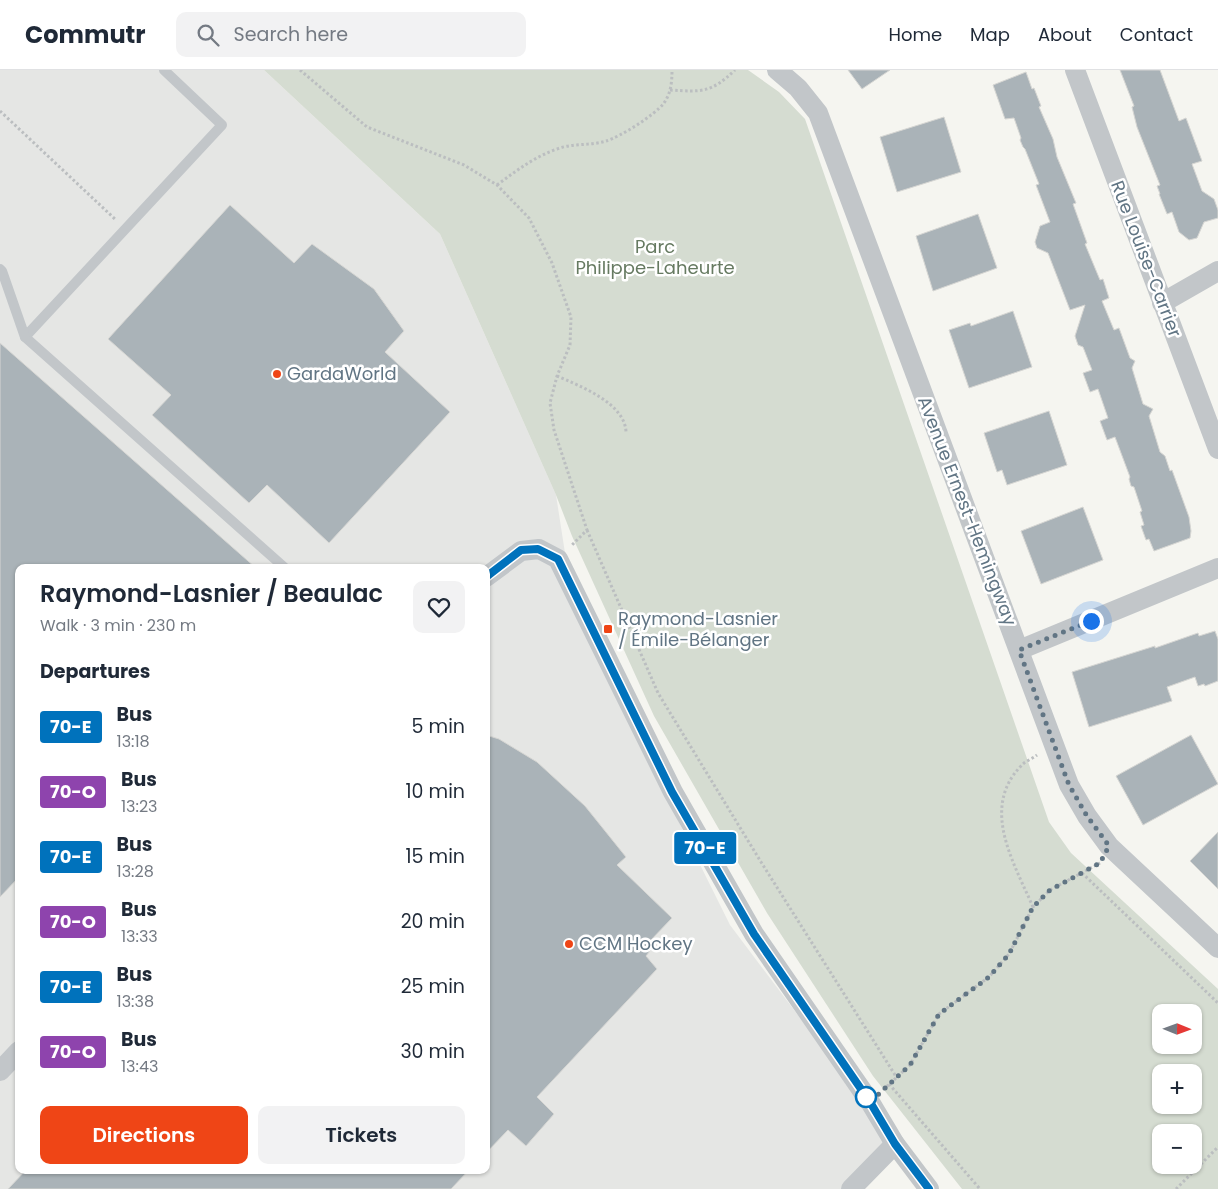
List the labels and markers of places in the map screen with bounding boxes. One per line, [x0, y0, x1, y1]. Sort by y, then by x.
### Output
place label: GardaWorld [287, 361, 397, 386]
marker: GardaWorld [271, 368, 283, 380]
place label: Raymond-Lasnier / Émile-Bélanger [618, 606, 778, 652]
marker: Raymond-Lasnier / Émile-Bélanger [602, 623, 614, 635]
place label: CCM Hockey [579, 931, 693, 956]
marker: CCM Hockey [563, 938, 575, 950]
unlabelled marker [855, 1086, 877, 1108]

